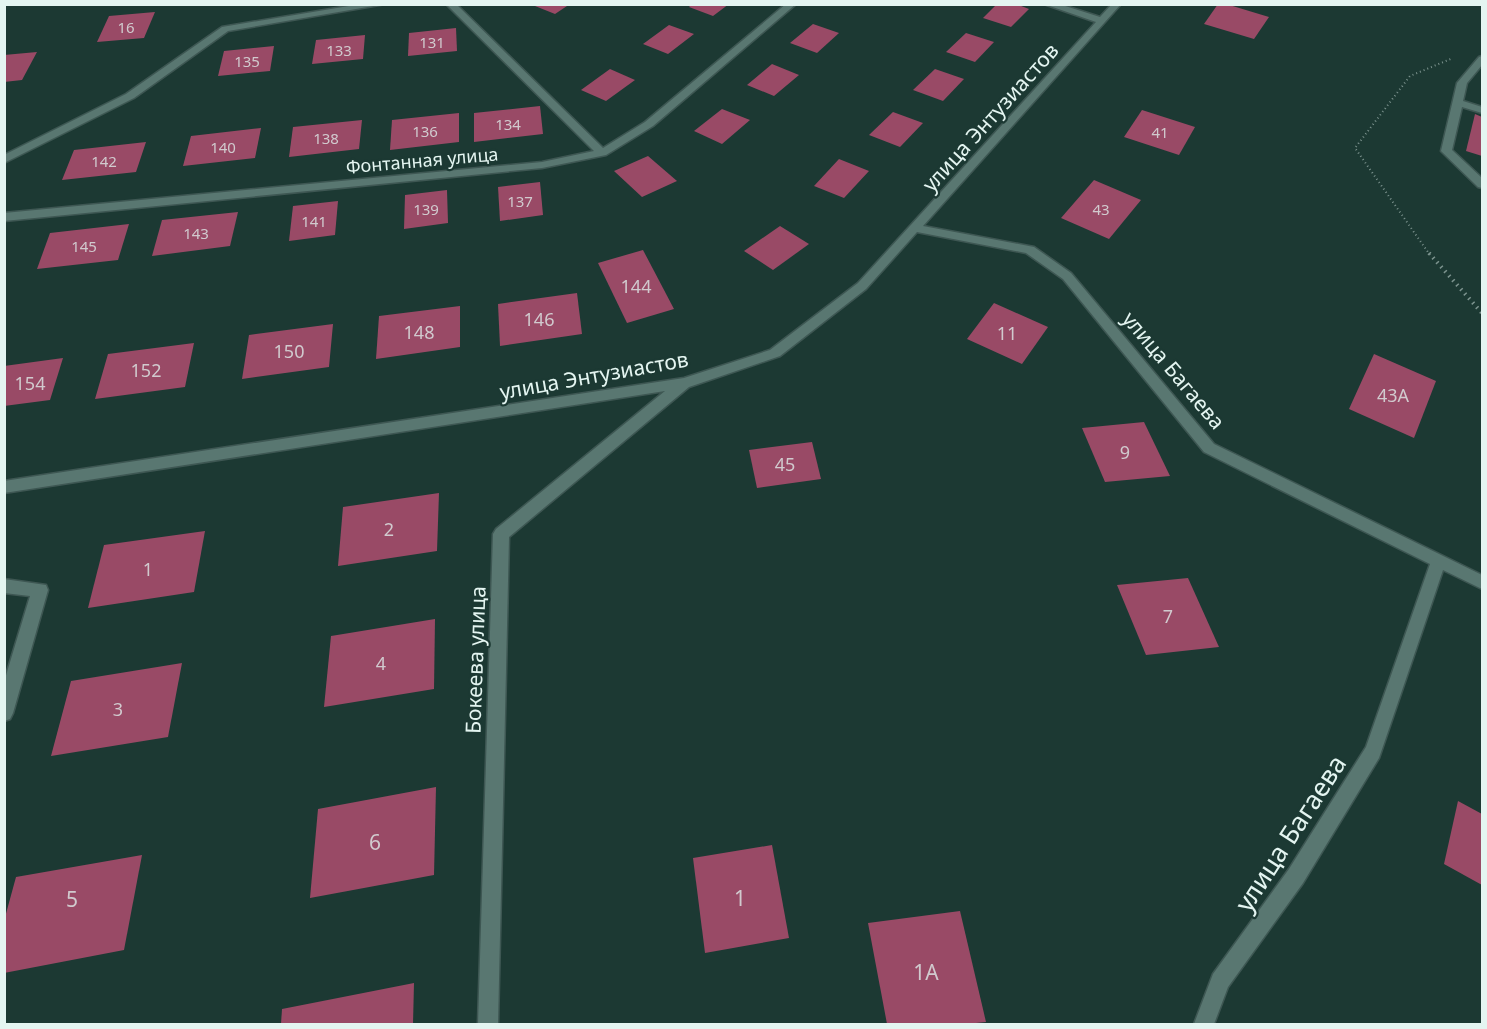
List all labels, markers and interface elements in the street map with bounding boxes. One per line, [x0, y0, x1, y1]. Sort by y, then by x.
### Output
house number: 16 [117, 17, 135, 37]
house number: 131 [419, 32, 445, 52]
street label: улица Энтузиастов [916, 37, 1064, 197]
house number: 133 [326, 40, 352, 60]
house number: 135 [234, 51, 260, 71]
house number: 134 [495, 114, 521, 134]
house number: 136 [412, 121, 438, 141]
house number: 41 [1151, 122, 1169, 142]
house number: 138 [313, 128, 339, 148]
house number: 140 [210, 137, 236, 157]
street label: Фонтанная улица [345, 141, 499, 179]
house number: 142 [91, 151, 117, 171]
house number: 137 [507, 191, 533, 211]
house number: 139 [413, 199, 439, 219]
house number: 43 [1092, 199, 1110, 219]
house number: 141 [301, 211, 327, 231]
house number: 143 [183, 223, 209, 243]
house number: 145 [71, 236, 97, 256]
house number: 144 [621, 274, 651, 298]
street label: улица Багаева [1117, 305, 1231, 435]
house number: 146 [524, 307, 554, 331]
house number: 148 [404, 320, 434, 344]
house number: 11 [997, 321, 1017, 345]
house number: 150 [274, 339, 304, 363]
street label: улица Энтузиастов [497, 345, 691, 405]
house number: 152 [131, 358, 161, 382]
house number: 154 [15, 371, 45, 395]
house number: 43А [1377, 383, 1410, 407]
house number: 9 [1120, 440, 1130, 464]
house number: 45 [775, 452, 795, 476]
house number: 2 [384, 517, 394, 541]
house number: 1 [143, 557, 153, 581]
street label: Бокеева улица [458, 586, 492, 734]
house number: 7 [1163, 604, 1173, 628]
house number: 4 [376, 651, 386, 675]
house number: 3 [113, 697, 123, 721]
street label: улица Багаева [1226, 748, 1354, 918]
house number: 6 [369, 828, 381, 856]
house number: 1 [734, 884, 746, 912]
house number: 5 [66, 885, 78, 913]
house number: 1А [913, 958, 939, 986]

